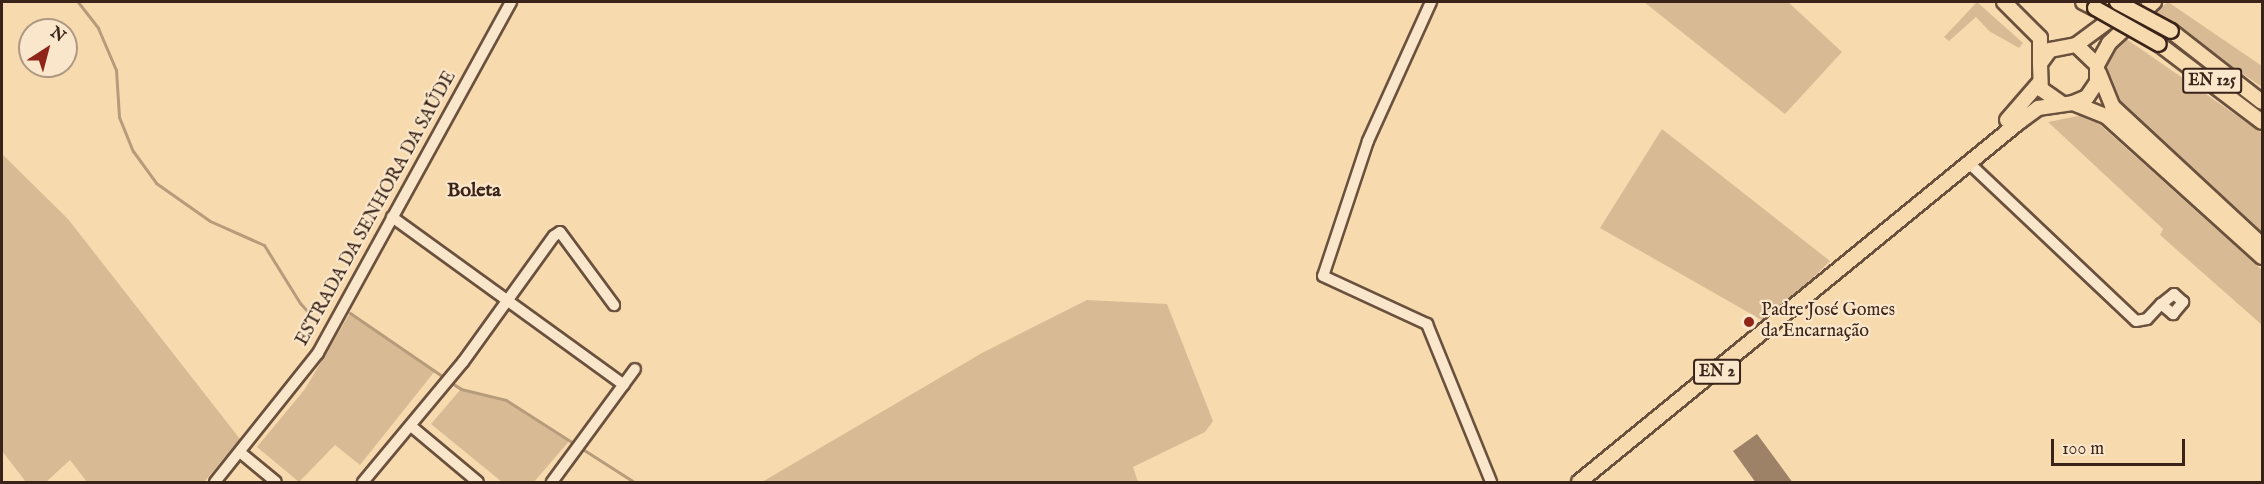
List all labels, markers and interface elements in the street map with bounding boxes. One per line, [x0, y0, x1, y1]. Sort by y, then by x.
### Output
north arrow [18, 18, 78, 78]
text: N [46, 23, 69, 47]
street label: ESTRADA DA SENHORA DA SAÚDE [292, 68, 462, 350]
road number: EN 125 [2182, 68, 2242, 94]
district label: Boleta [447, 178, 501, 202]
place label: Padre José Gomes da Encarnação [1761, 301, 1895, 344]
marker: Padre José Gomes da Encarnação [1742, 315, 1756, 329]
road number: EN 2 [1693, 359, 1741, 385]
scale bar [2054, 427, 2188, 465]
text: 100 m [2062, 438, 2104, 461]

